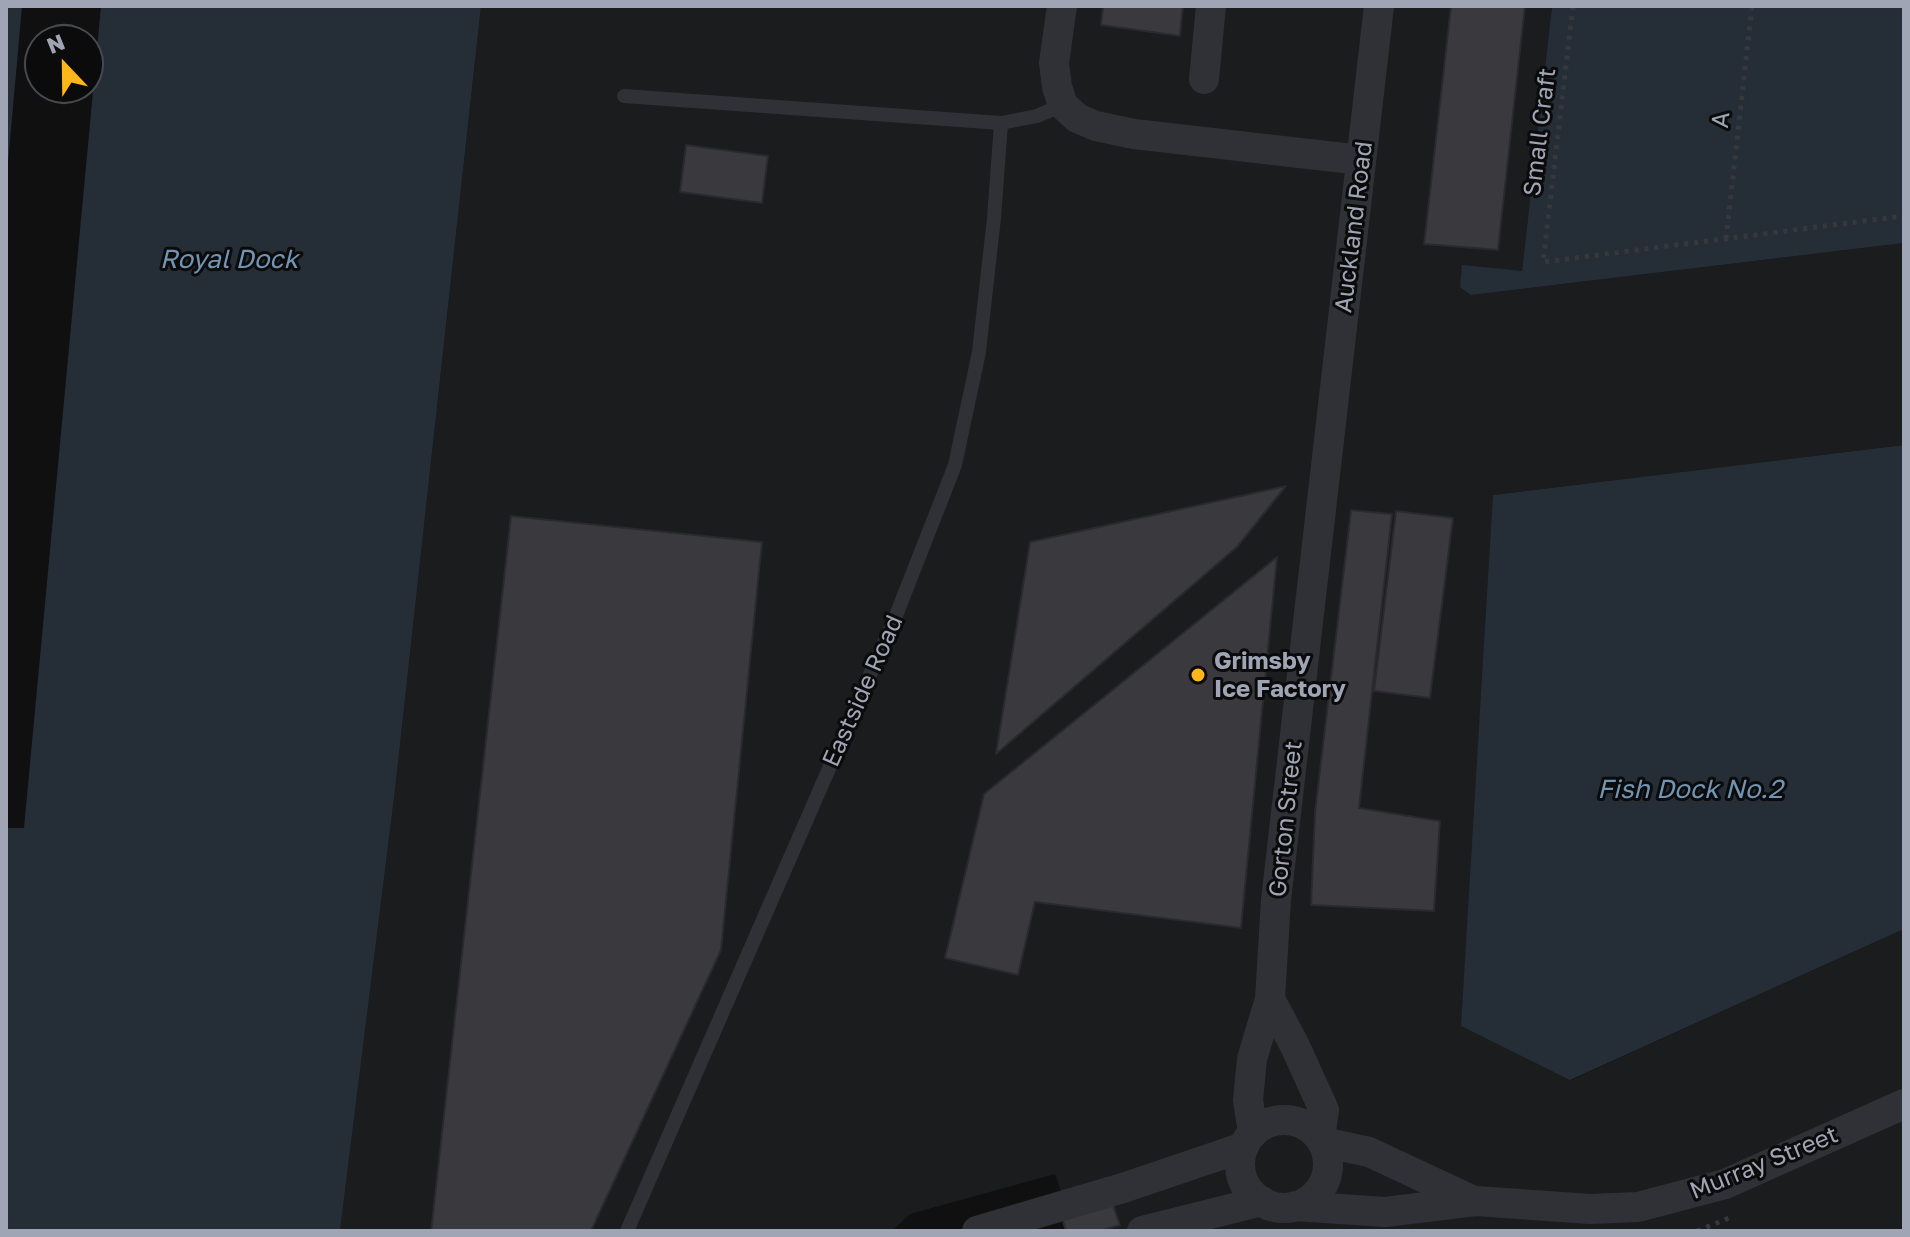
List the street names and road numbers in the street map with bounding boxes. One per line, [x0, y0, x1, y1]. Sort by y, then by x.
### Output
street label: Small Craft [1518, 66, 1562, 198]
street label: A [1706, 110, 1736, 130]
street label: Auckland Road [1329, 140, 1379, 314]
street label: Eastside Road [817, 611, 909, 771]
street label: Gorton Street [1263, 739, 1309, 899]
street label: Murray Street [1686, 1120, 1842, 1206]

